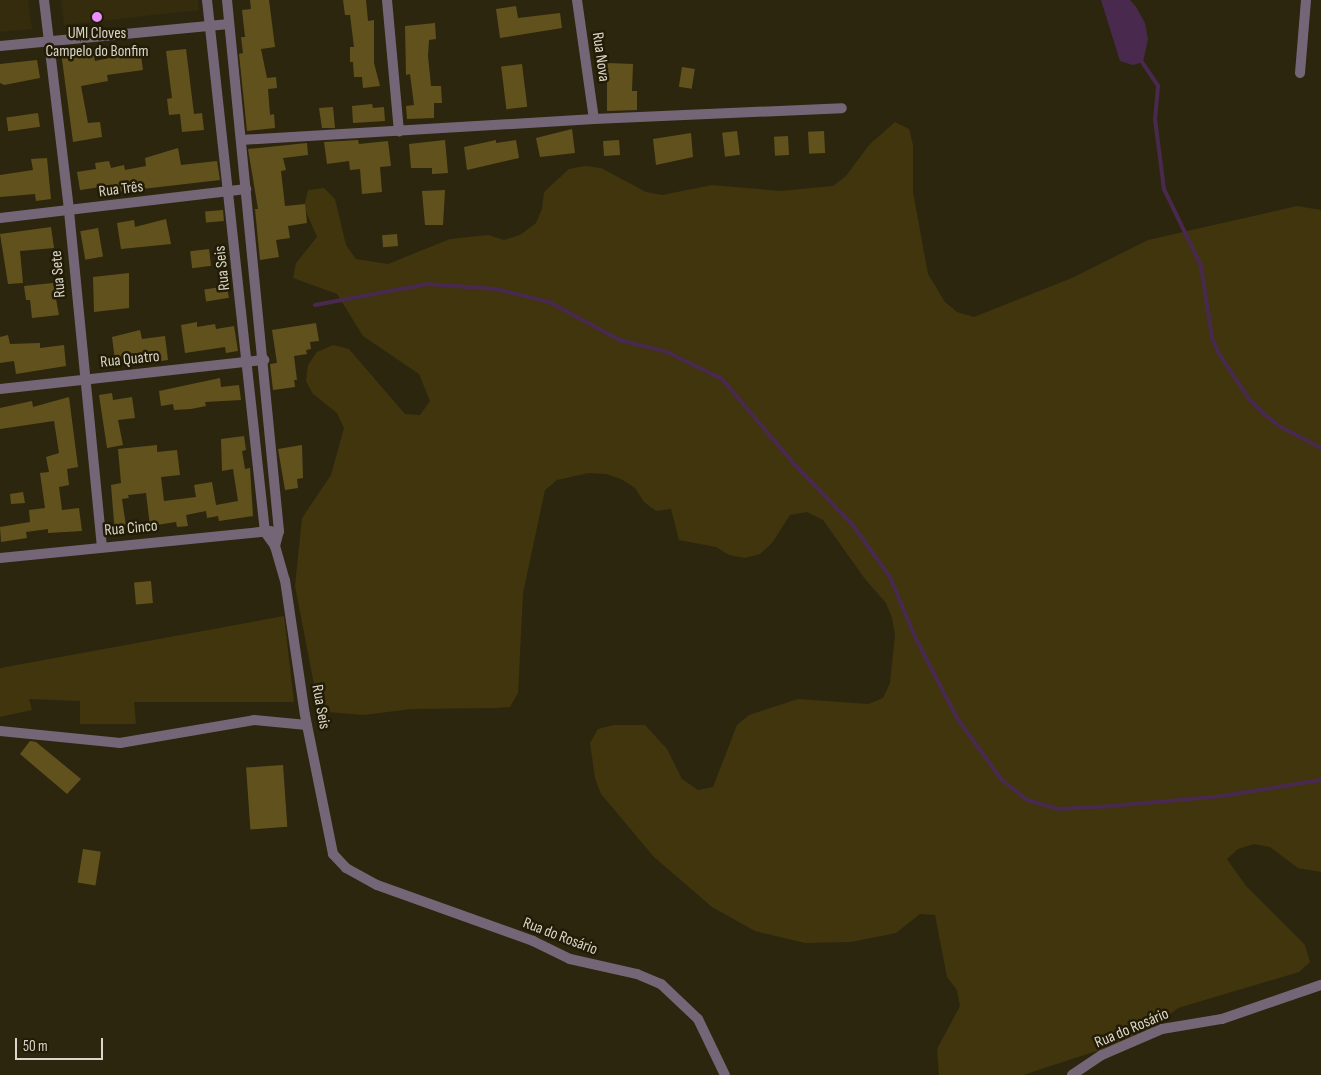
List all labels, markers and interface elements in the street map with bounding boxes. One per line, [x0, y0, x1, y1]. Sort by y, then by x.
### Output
marker: UMI Cloves Campelo do Bonfim [91, 11, 103, 23]
place label: UMI Cloves Campelo do Bonfim [46, 24, 148, 62]
street label: Rua Nova [587, 31, 613, 83]
street label: Rua Três [98, 178, 144, 202]
street label: Rua Seis [211, 245, 235, 291]
street label: Rua Sete [47, 250, 71, 298]
street label: Rua Quatro [99, 347, 161, 373]
street label: Rua Cinco [104, 517, 158, 541]
street label: Rua Seis [307, 683, 333, 731]
street label: Rua do Rosário [520, 914, 600, 960]
street label: Rua do Rosário [1092, 1005, 1172, 1053]
scale bar [18, 1028, 105, 1060]
text: 50 m [23, 1037, 48, 1056]

